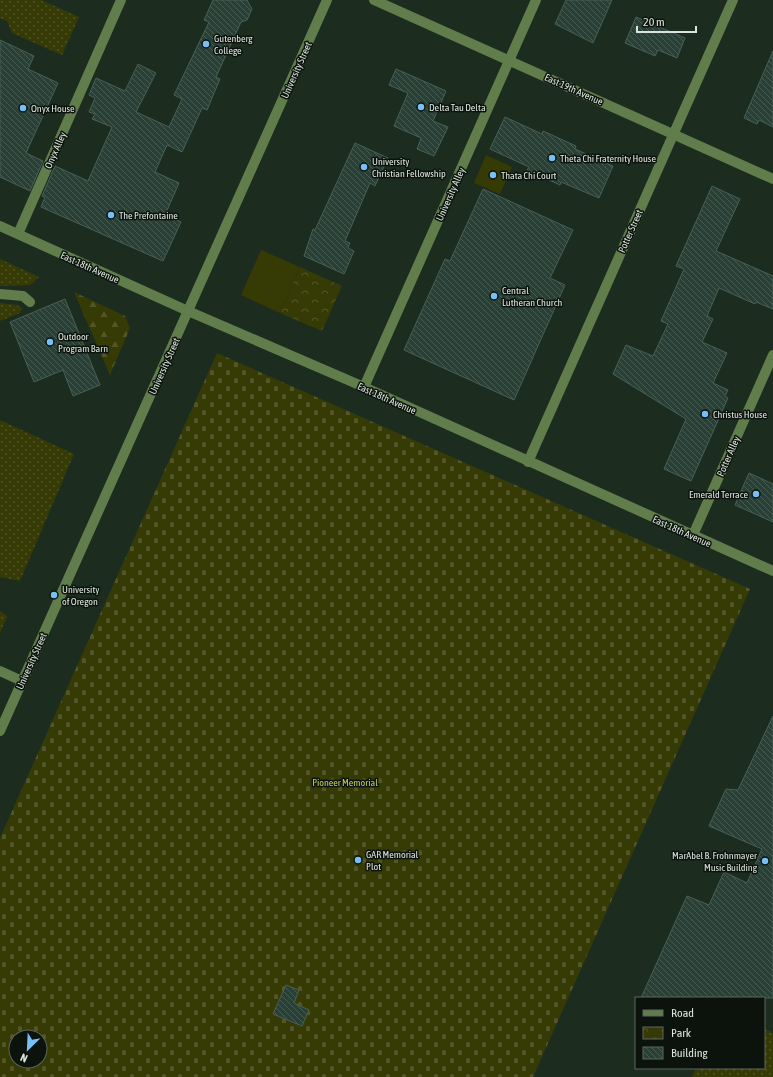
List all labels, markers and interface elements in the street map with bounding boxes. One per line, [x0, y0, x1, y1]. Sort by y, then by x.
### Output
scale bar [637, 8, 696, 34]
text: 20 m [643, 15, 665, 29]
place label: Gutenberg College [214, 33, 253, 56]
marker: Gutenberg College [201, 39, 211, 49]
street label: University Street [279, 40, 314, 100]
street label: East 19th Avenue [543, 72, 605, 107]
marker: Delta Tau Delta [416, 102, 426, 112]
place label: Delta Tau Delta [429, 102, 486, 113]
marker: Onyx House [18, 103, 28, 113]
place label: Onyx House [31, 103, 75, 114]
street label: Onyx Alley [43, 130, 68, 170]
marker: Theta Chi Fraternity House [547, 153, 557, 163]
place label: Theta Chi Fraternity House [560, 153, 656, 164]
place label: University Christian Fellowship [372, 156, 446, 179]
marker: University Christian Fellowship [359, 162, 369, 172]
street label: University Alley [434, 166, 467, 223]
marker: Thata Chi Court [488, 170, 498, 180]
place label: Thata Chi Court [501, 170, 556, 181]
street label: Potter Street [616, 208, 645, 254]
marker: The Prefontaine [106, 210, 116, 220]
place label: The Prefontaine [119, 210, 178, 221]
street label: East 18th Avenue [59, 250, 121, 285]
place label: Central Lutheran Church [502, 285, 562, 308]
marker: Central Lutheran Church [489, 291, 499, 301]
place label: Outdoor Program Barn [58, 331, 108, 354]
street label: University Street [147, 336, 182, 396]
marker: Outdoor Program Barn [45, 337, 55, 347]
street label: East 18th Avenue [356, 381, 418, 416]
marker: Christus House [700, 409, 710, 419]
place label: Christus House [713, 409, 768, 420]
street label: Potter Alley [715, 434, 742, 478]
place label: Emerald Terrace [689, 489, 748, 500]
marker: Emerald Terrace [751, 489, 761, 499]
street label: East 18th Avenue [651, 514, 713, 549]
place label: University of Oregon [62, 584, 99, 607]
marker: University of Oregon [49, 590, 59, 600]
street label: University Street [14, 631, 49, 691]
park label: Pioneer Memorial [312, 777, 378, 788]
place label: GAR Memorial Plot [366, 849, 419, 872]
place label: MarAbel B. Frohnmayer Music Building [672, 850, 758, 873]
marker: GAR Memorial Plot [353, 855, 363, 865]
marker: MarAbel B. Frohnmayer Music Building [760, 856, 770, 866]
legend [635, 997, 765, 1069]
text: Road [671, 1006, 694, 1020]
text: Park [671, 1026, 692, 1040]
north arrow [8, 1029, 48, 1069]
text: Building [671, 1046, 709, 1060]
text: N [19, 1051, 29, 1065]

